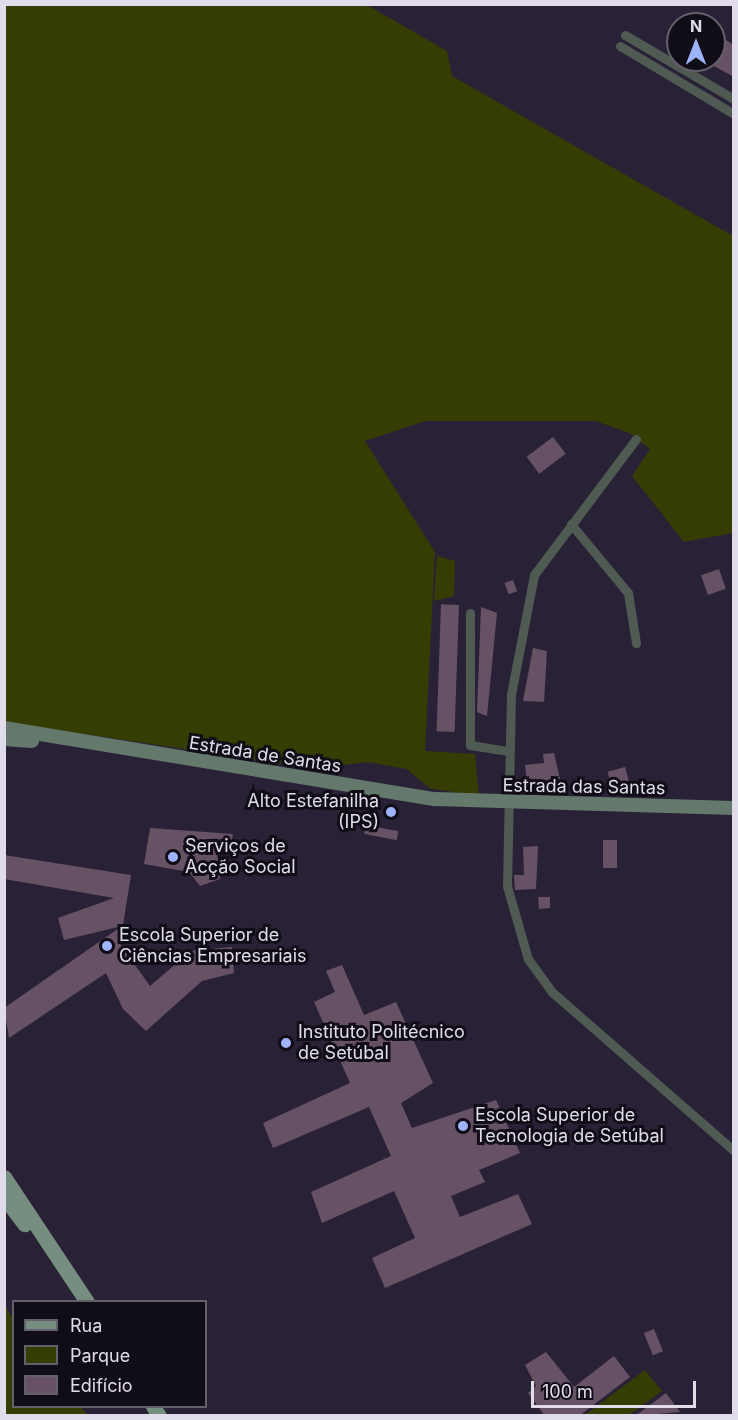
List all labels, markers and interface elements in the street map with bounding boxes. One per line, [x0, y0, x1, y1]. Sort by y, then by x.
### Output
north arrow [666, 12, 726, 72]
text: N [690, 16, 702, 36]
street label: Estrada de Santas [187, 732, 343, 778]
street label: Estrada das Santas [502, 775, 666, 799]
place label: Alto Estefanilha (IPS) [247, 791, 379, 834]
marker: Alto Estefanilha (IPS) [384, 805, 398, 819]
place label: Serviços de Acção Social [185, 836, 296, 878]
marker: Serviços de Acção Social [166, 850, 180, 864]
place label: Escola Superior de Ciências Empresariais [119, 925, 307, 968]
marker: Escola Superior de Ciências Empresariais [100, 939, 114, 953]
place label: Instituto Politécnico de Setúbal [298, 1022, 465, 1064]
marker: Instituto Politécnico de Setúbal [279, 1036, 293, 1050]
place label: Escola Superior de Tecnologia de Setúbal [475, 1105, 664, 1148]
marker: Escola Superior de Tecnologia de Setúbal [456, 1119, 470, 1133]
legend [12, 1300, 207, 1408]
text: Rua [70, 1315, 102, 1336]
text: Parque [70, 1345, 130, 1366]
scale bar [534, 1369, 699, 1407]
text: Edifício [70, 1375, 133, 1396]
text: 100 m [542, 1381, 593, 1402]

